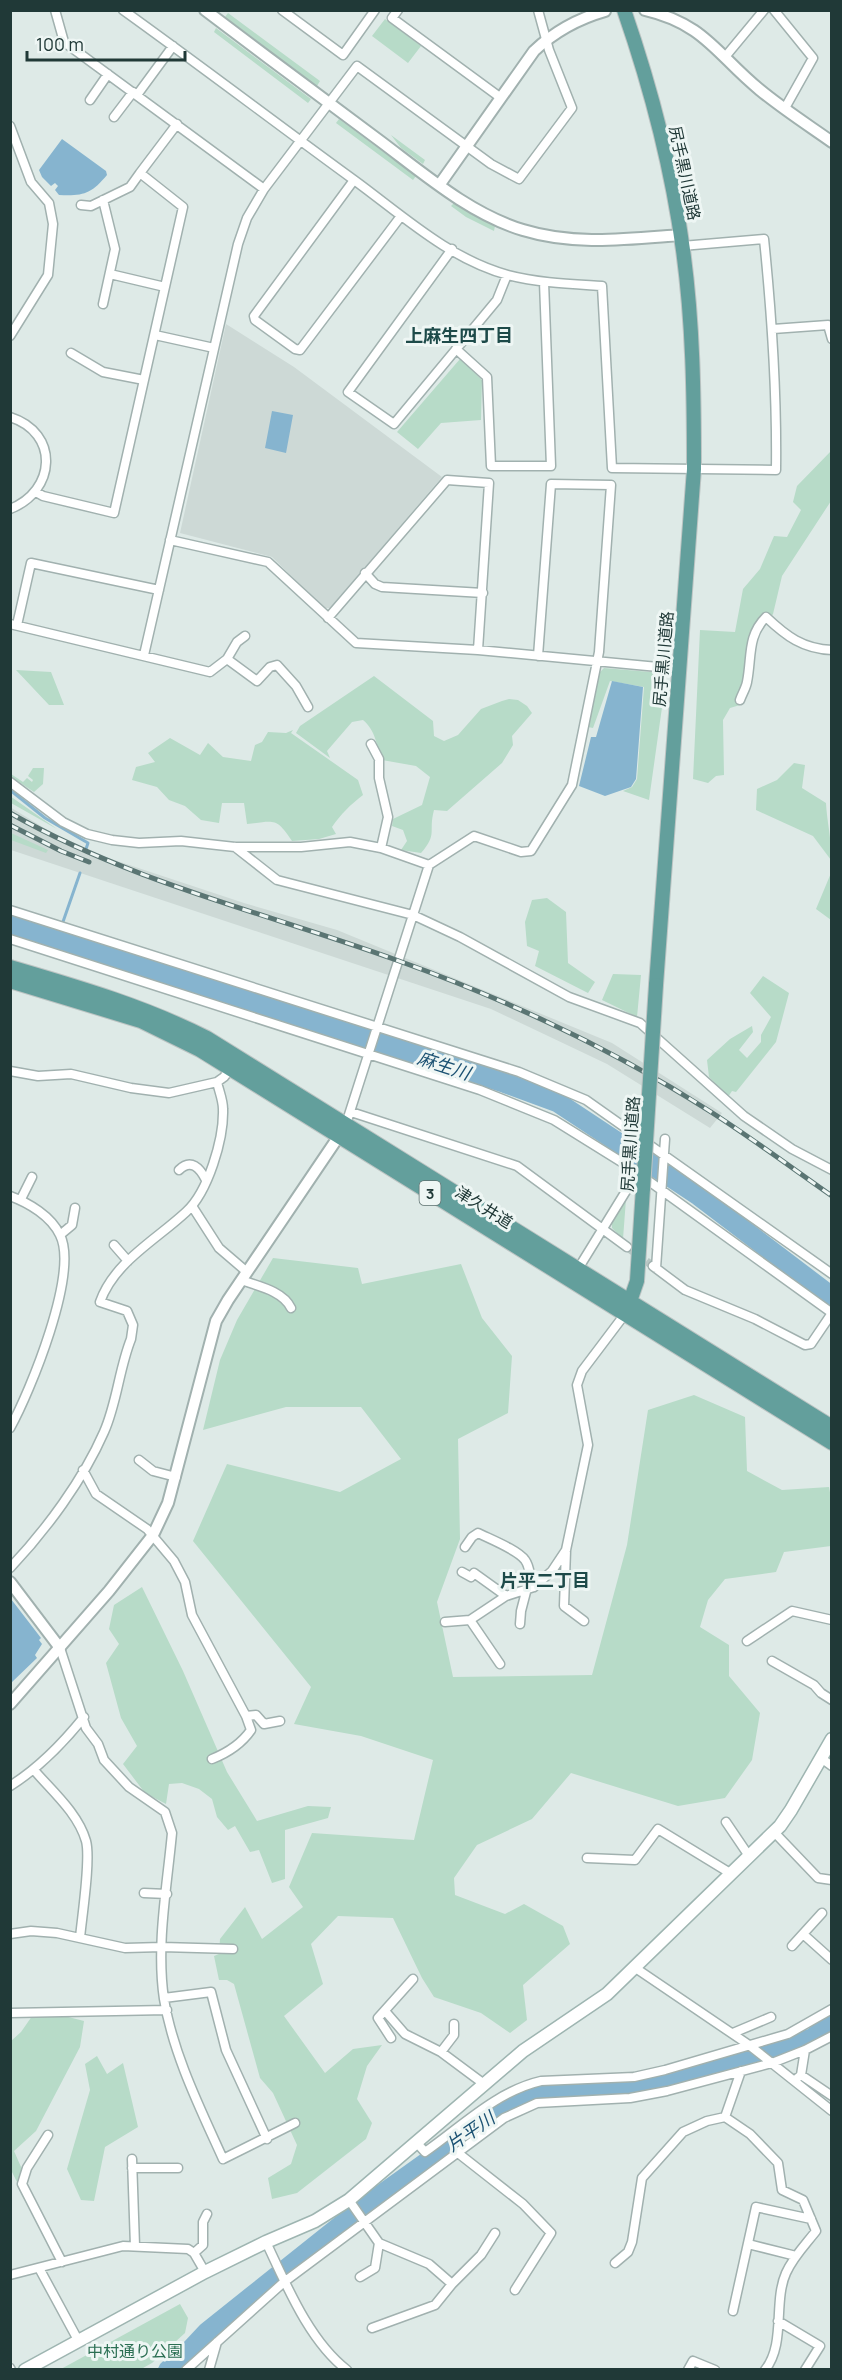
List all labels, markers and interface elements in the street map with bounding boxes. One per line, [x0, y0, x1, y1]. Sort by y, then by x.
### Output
scale bar [27, 24, 184, 62]
text: 100 m [36, 32, 84, 56]
street label: 尻手黒川道路 [664, 124, 706, 222]
district label: 上麻生四丁目 [405, 323, 513, 347]
street label: 尻手黒川道路 [648, 610, 678, 708]
water label: 麻生川 [415, 1045, 475, 1085]
street label: 尻手黒川道路 [616, 1095, 644, 1193]
road number: 3 [420, 1181, 440, 1205]
street label: 津久井道 [451, 1181, 517, 1233]
district label: 片平二丁目 [500, 1568, 590, 1592]
water label: 片平川 [441, 2105, 501, 2156]
park label: 中村通り公園 [87, 2340, 183, 2362]

